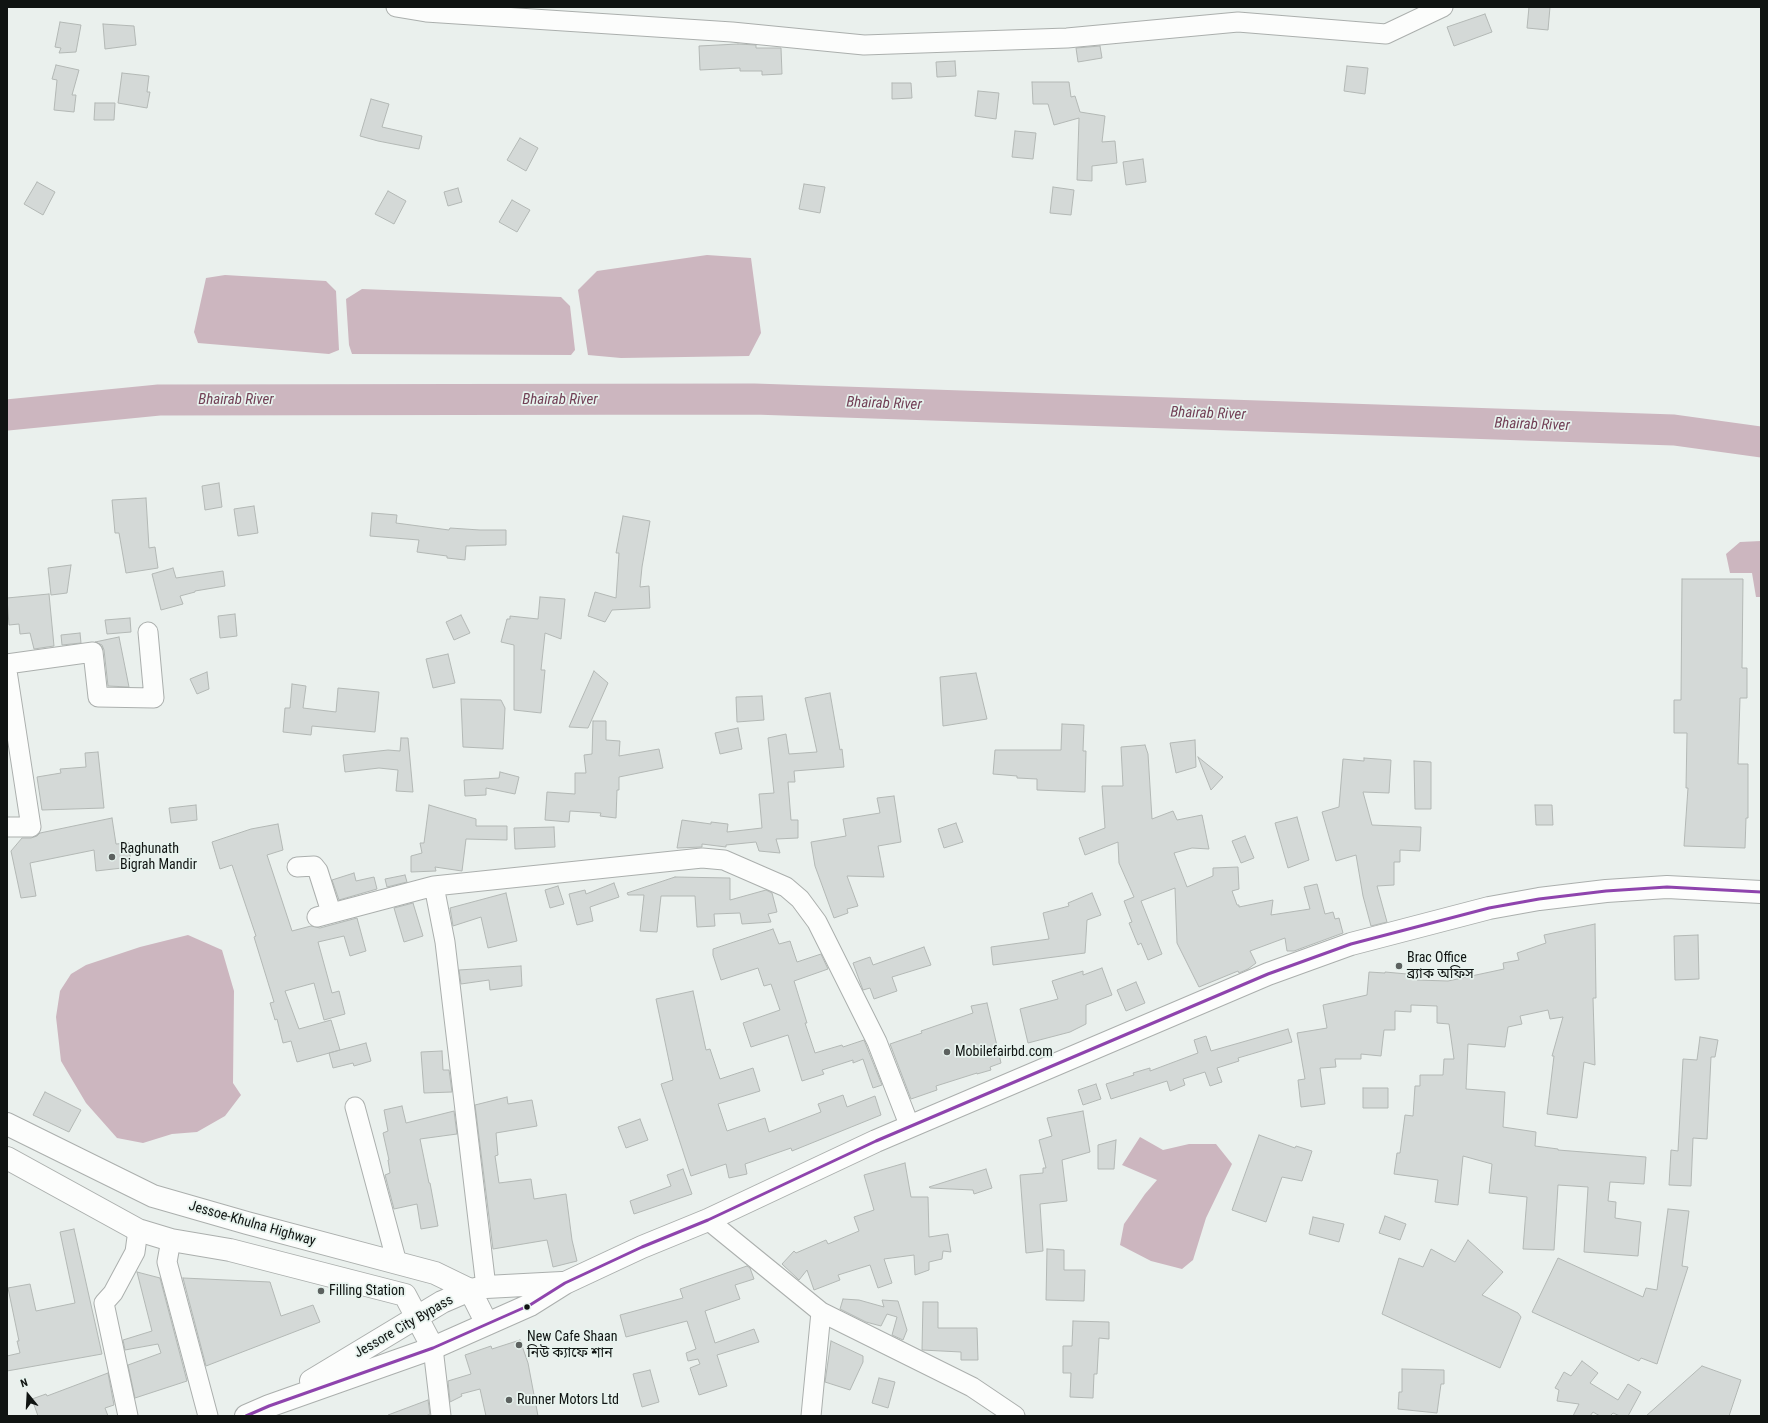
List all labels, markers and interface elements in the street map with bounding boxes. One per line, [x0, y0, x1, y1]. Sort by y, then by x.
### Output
water label: Bhairab River [198, 391, 274, 409]
water label: Bhairab River [522, 391, 598, 409]
water label: Bhairab River [846, 394, 922, 414]
water label: Bhairab River [1170, 404, 1246, 424]
water label: Bhairab River [1494, 415, 1570, 435]
place label: Raghunath Bigrah Mandir [120, 841, 197, 874]
marker: Raghunath Bigrah Mandir [107, 852, 117, 862]
place label: Brac Office ব্র্যাক অফিস [1407, 950, 1474, 982]
marker: Brac Office ব্র্যাক অফিস [1394, 961, 1404, 971]
place label: Mobilefairbd.com [955, 1044, 1053, 1060]
marker: Mobilefairbd.com [942, 1047, 952, 1057]
street label: Jessoe-Khulna Highway [187, 1198, 317, 1250]
place label: Filling Station [329, 1283, 405, 1299]
marker: Filling Station [316, 1286, 326, 1296]
street label: Jessore City Bypass [352, 1292, 456, 1362]
unlabelled marker [522, 1302, 532, 1312]
place label: New Cafe Shaan নিউ ক্যাফে শান [527, 1329, 617, 1362]
marker: New Cafe Shaan নিউ ক্যাফে শান [514, 1340, 524, 1350]
north arrow [8, 1375, 48, 1415]
text: N [19, 1376, 29, 1390]
place label: Runner Motors Ltd [517, 1392, 619, 1408]
marker: Runner Motors Ltd [504, 1395, 514, 1405]

